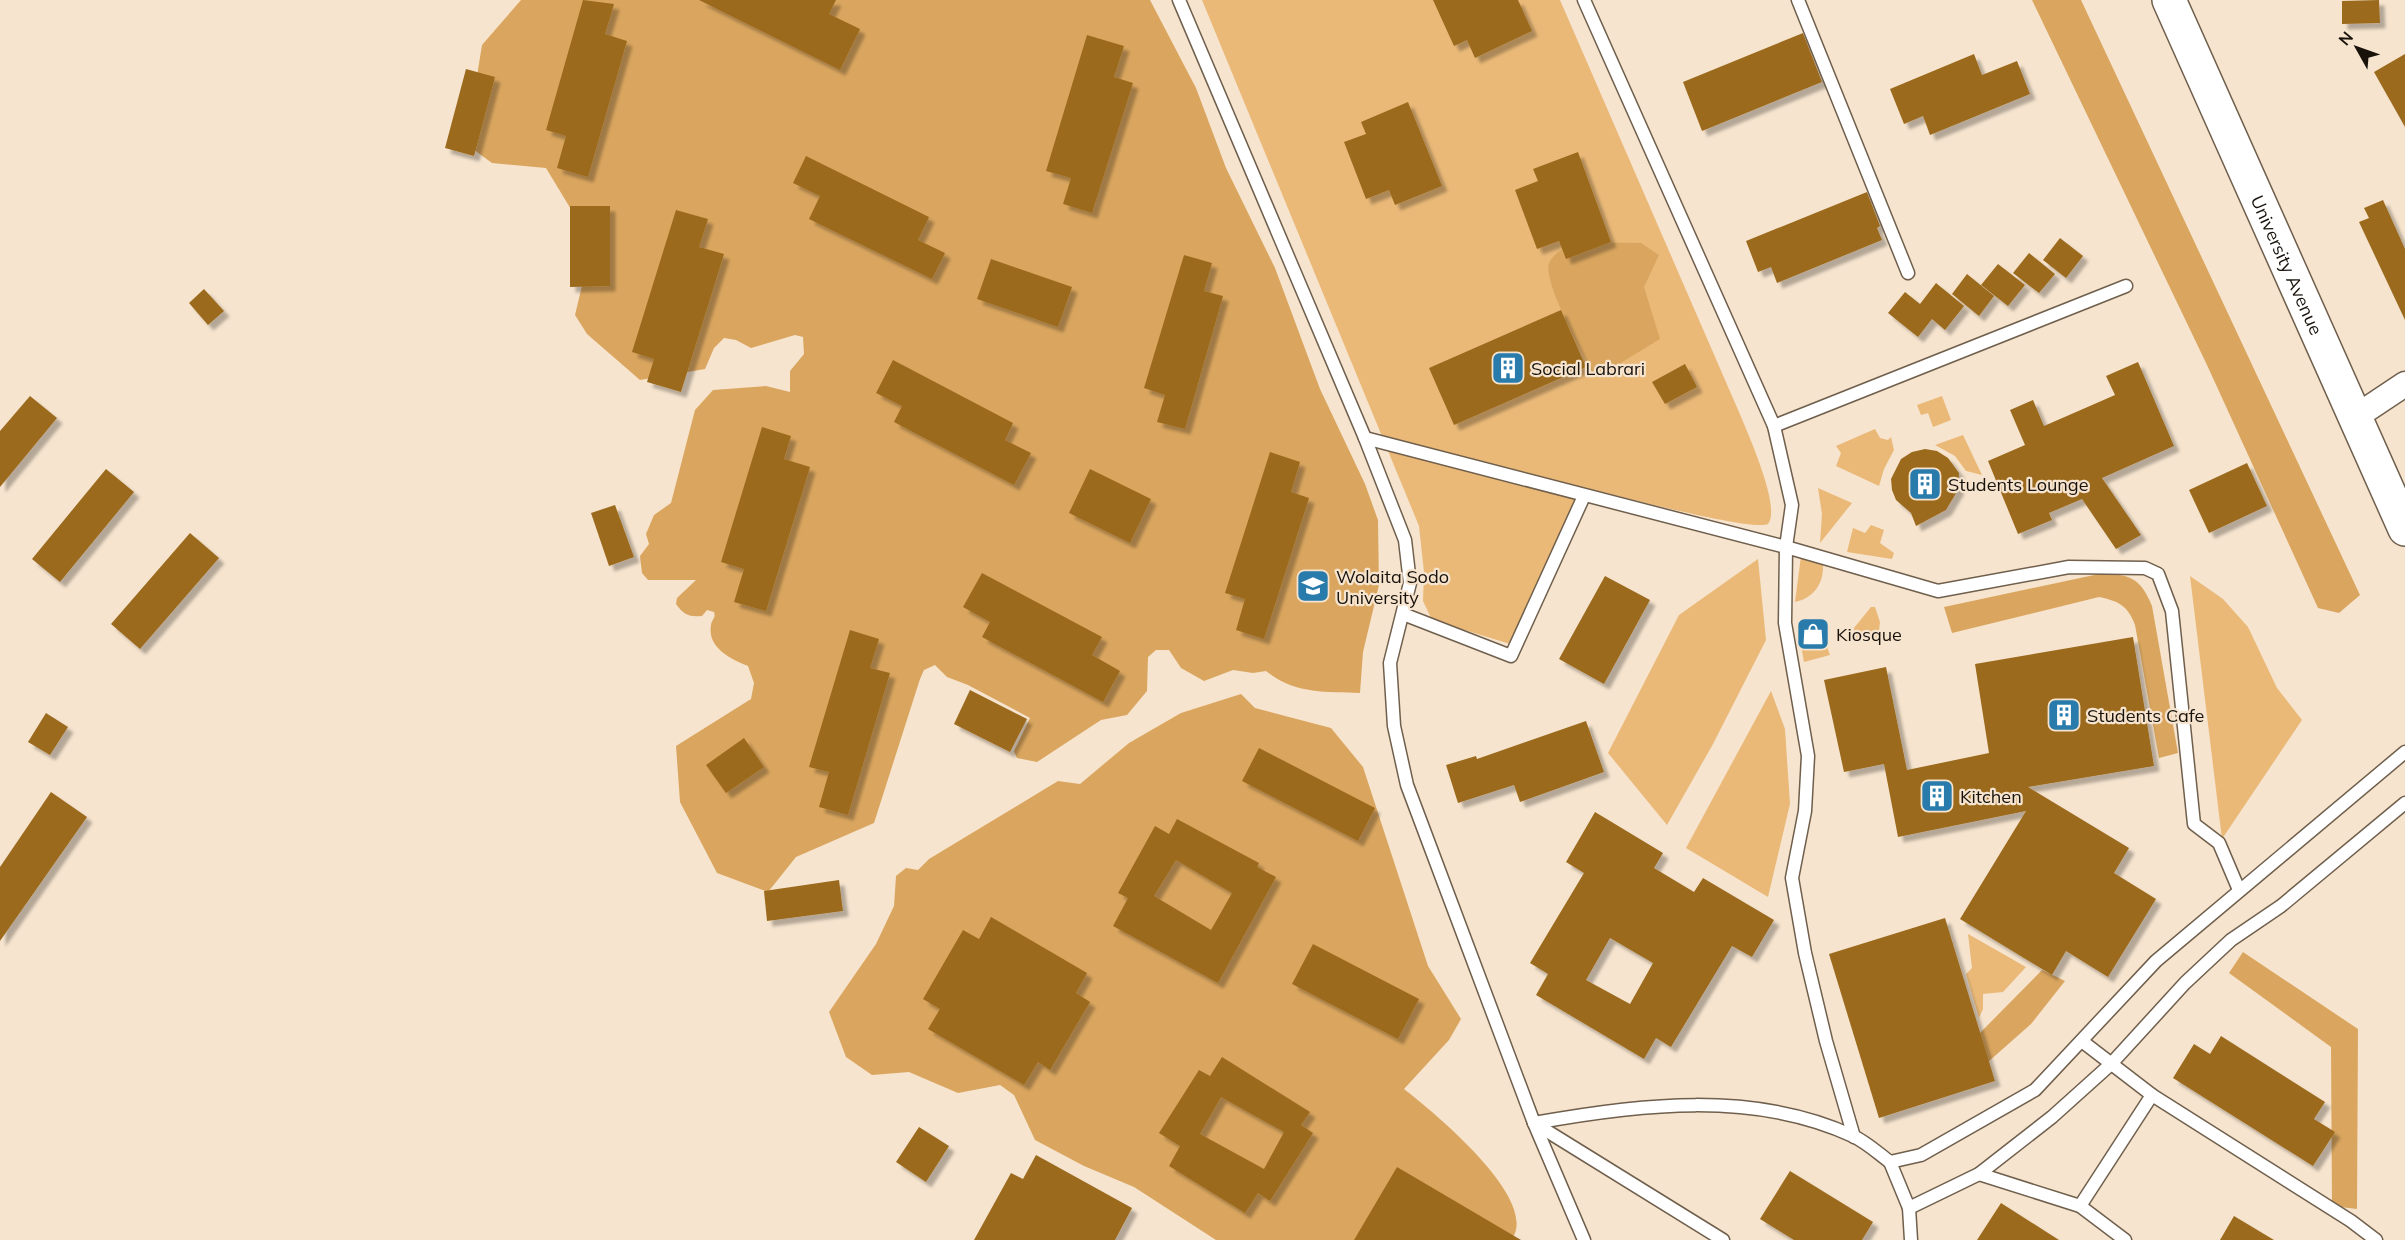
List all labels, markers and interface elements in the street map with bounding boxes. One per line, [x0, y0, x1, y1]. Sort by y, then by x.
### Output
north arrow [2327, 18, 2387, 78]
text: N [2334, 27, 2357, 49]
street label: University Avenue [2246, 191, 2328, 338]
building icon: Social Labrari [1490, 350, 1526, 386]
place label: Social Labrari [1531, 357, 1645, 380]
building icon: Students Lounge [1907, 466, 1943, 502]
place label: Students Lounge [1948, 473, 2089, 496]
place label: Wolaita Sodo University [1336, 565, 1449, 609]
school or university icon: Wolaita Sodo University [1295, 568, 1331, 604]
shop icon: Kiosque [1795, 616, 1831, 652]
place label: Kiosque [1836, 623, 1902, 646]
building icon: Students Cafe [2046, 697, 2082, 733]
place label: Students Cafe [2087, 704, 2204, 727]
building icon: Kitchen [1919, 778, 1955, 814]
place label: Kitchen [1960, 785, 2022, 808]

